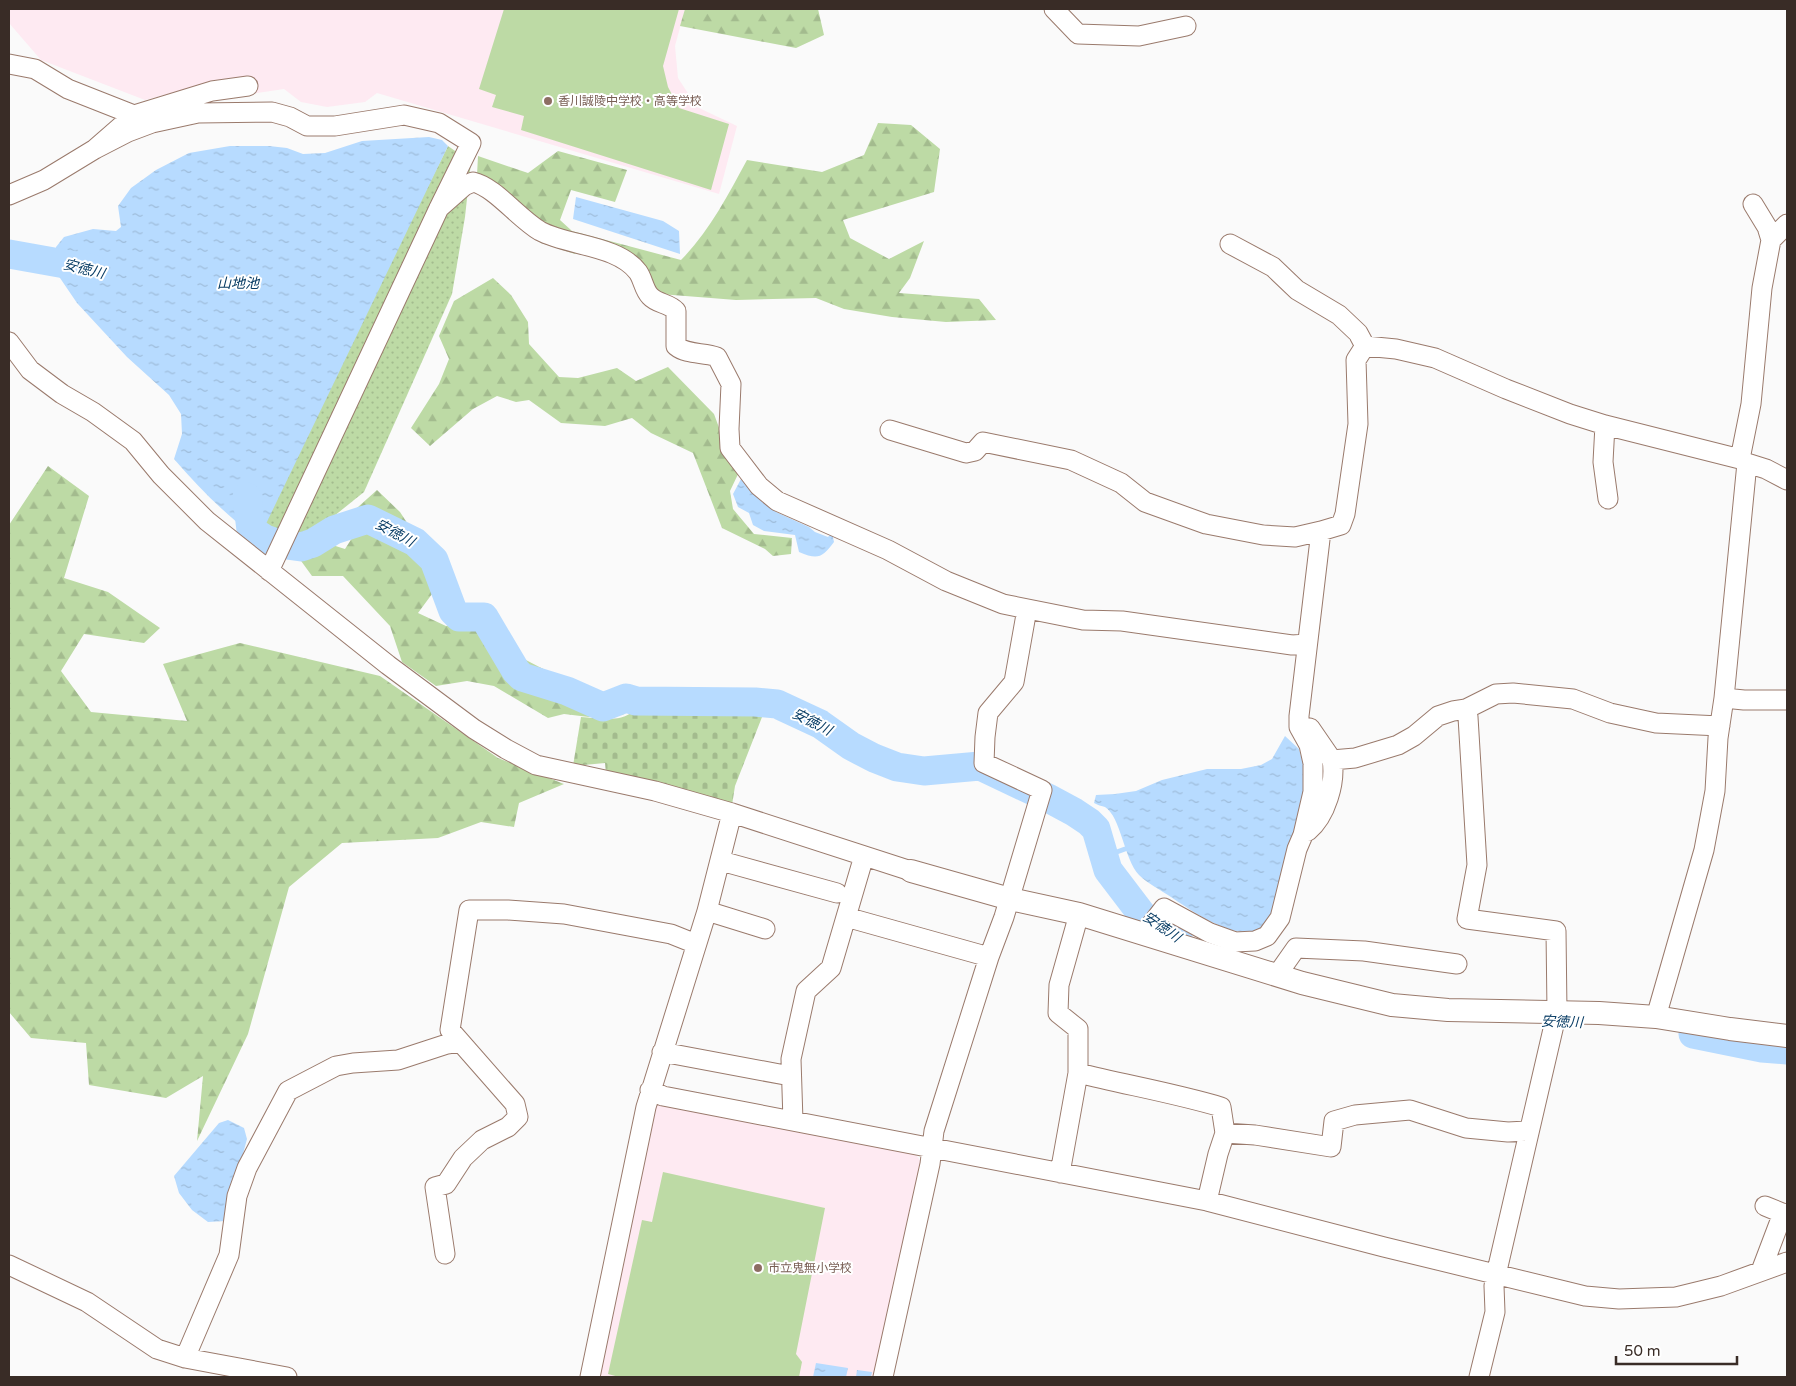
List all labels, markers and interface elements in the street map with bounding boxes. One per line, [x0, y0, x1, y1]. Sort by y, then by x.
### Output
place label: 香川誠陵中学校・高等学校 [558, 94, 702, 108]
marker: 香川誠陵中学校・高等学校 [542, 95, 554, 107]
water label: 安徳川 [62, 256, 108, 283]
water label: 山地池 [217, 275, 261, 292]
water label: 安徳川 [372, 516, 419, 551]
water label: 安徳川 [789, 705, 836, 740]
water label: 安徳川 [1140, 908, 1186, 947]
water label: 安徳川 [1541, 1013, 1585, 1031]
place label: 市立鬼無小学校 [768, 1261, 852, 1275]
marker: 市立鬼無小学校 [752, 1262, 764, 1274]
scale bar [1616, 1334, 1737, 1366]
text: 50 m [1624, 1342, 1661, 1360]

